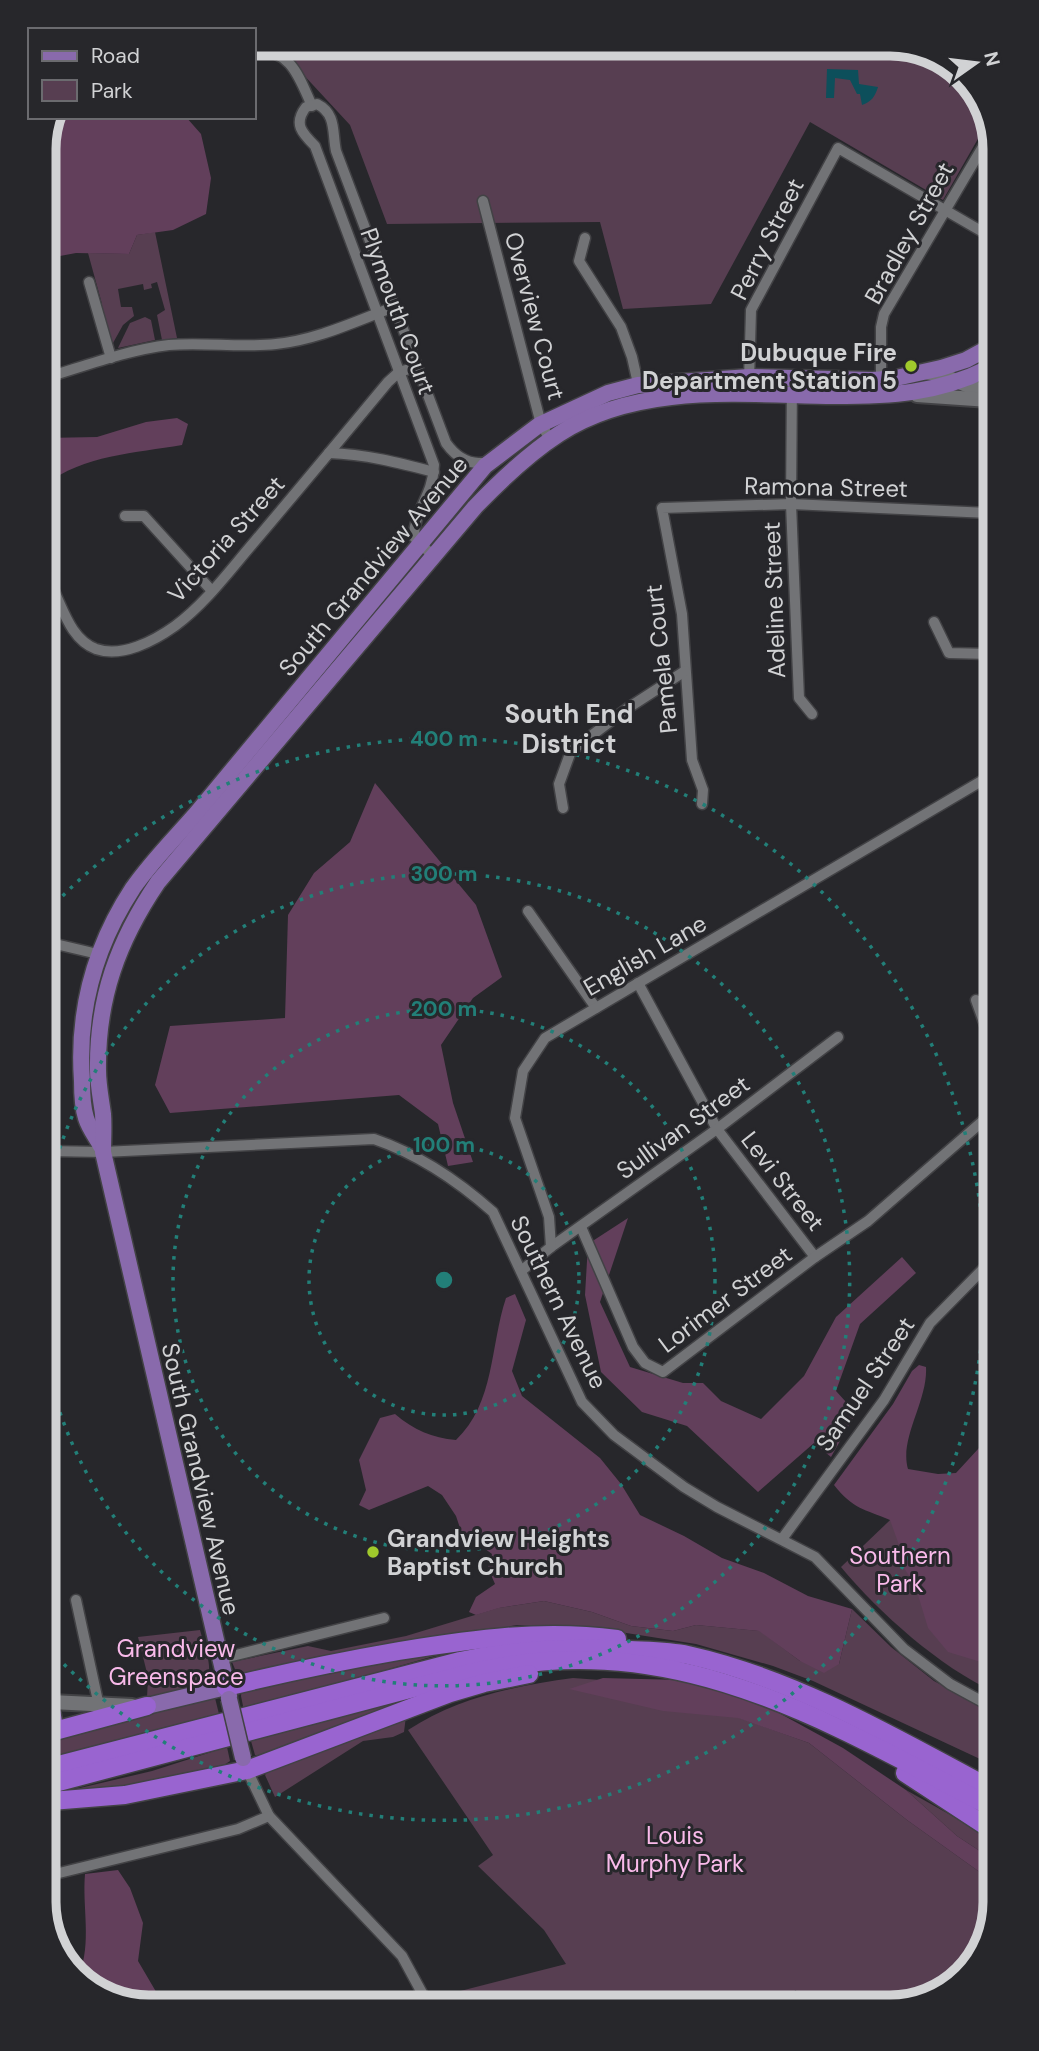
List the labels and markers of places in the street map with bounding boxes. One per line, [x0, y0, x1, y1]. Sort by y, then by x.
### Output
place label: Dubuque Fire Department Station 5 [642, 337, 897, 396]
marker: Dubuque Fire Department Station 5 [903, 358, 919, 374]
centre of rings [432, 1268, 456, 1292]
place label: Grandview Heights Baptist Church [387, 1523, 610, 1582]
marker: Grandview Heights Baptist Church [365, 1544, 381, 1560]

